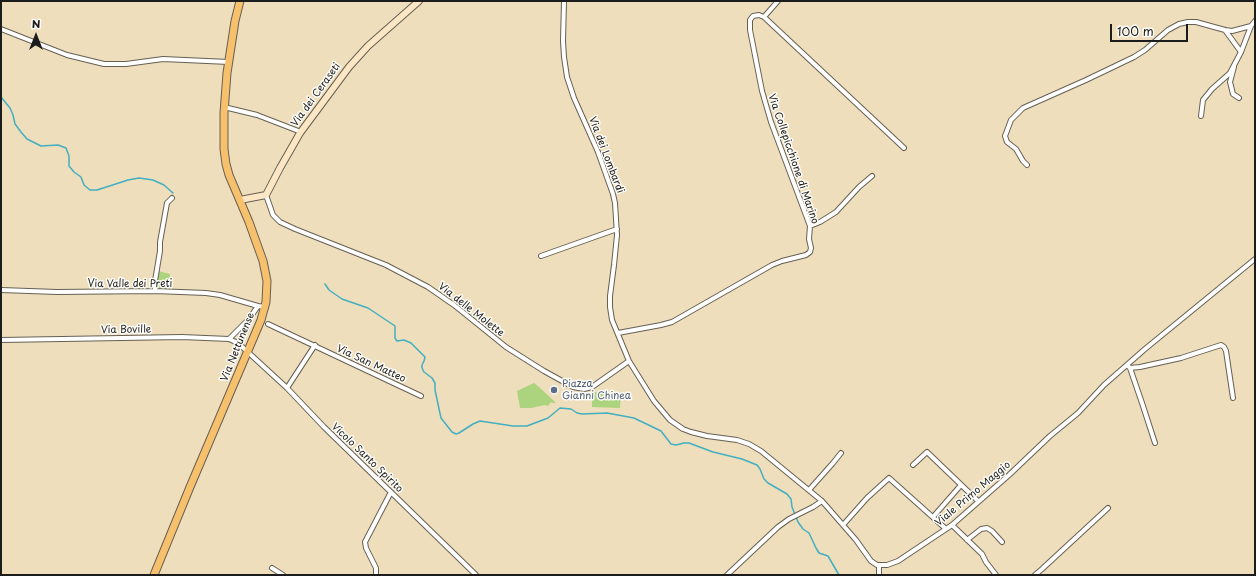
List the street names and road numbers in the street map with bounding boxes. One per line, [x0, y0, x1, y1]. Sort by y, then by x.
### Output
street label: Via dei Ceraseti [289, 61, 343, 129]
street label: Via Collepicchione di Marino [765, 92, 821, 226]
street label: Via dei Lombardi [586, 115, 626, 195]
street label: Via Valle dei Preti [88, 278, 172, 290]
street label: Via delle Molette [436, 281, 506, 339]
street label: Via Nettunense [219, 311, 257, 383]
street label: Via Boville [101, 324, 151, 336]
street label: Via San Matteo [335, 343, 407, 385]
street label: Vicolo Santo Spirito [329, 421, 405, 495]
street label: Viale Primo Maggio [933, 459, 1013, 529]

